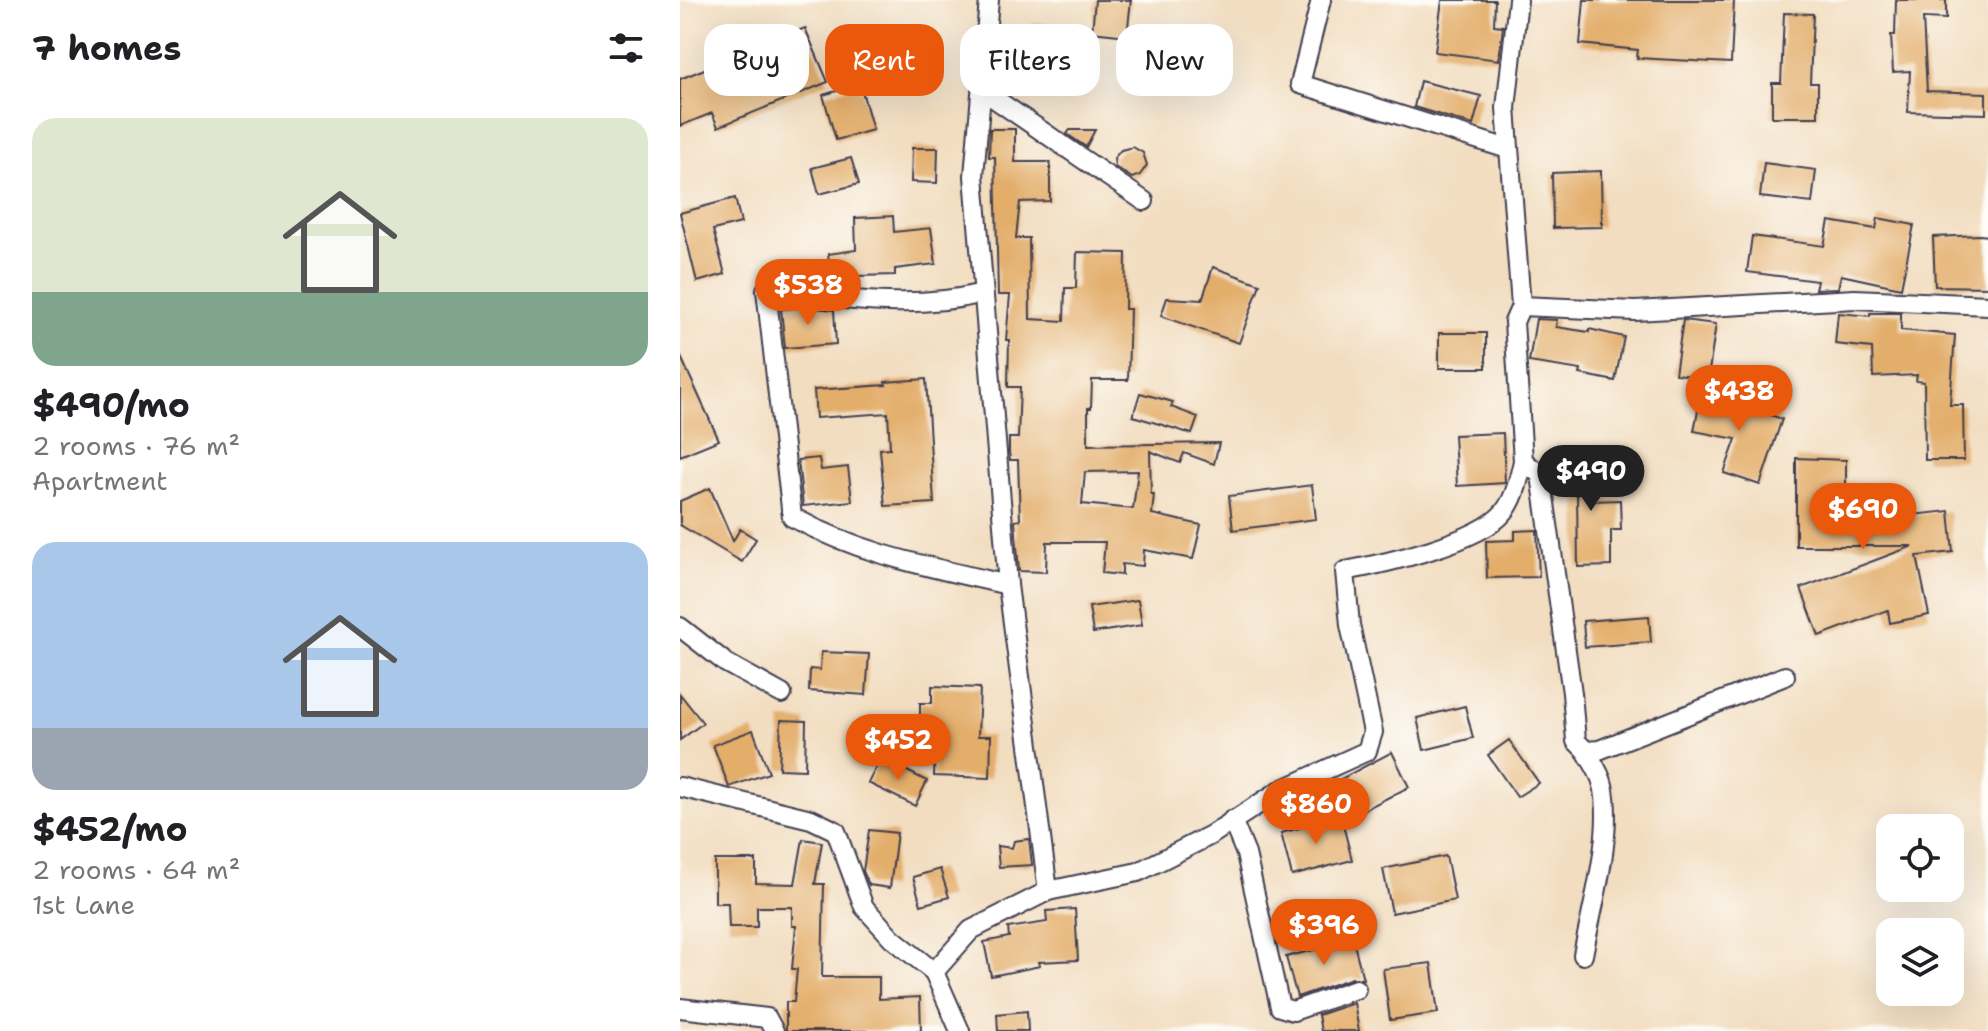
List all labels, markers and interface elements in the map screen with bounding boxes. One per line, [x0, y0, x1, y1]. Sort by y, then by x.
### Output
chip: Buy [704, 24, 809, 96]
chip: Rent [825, 24, 944, 96]
chip: Filters [960, 24, 1100, 96]
chip: New [1116, 24, 1233, 96]
text: 7 homes [32, 25, 181, 71]
icon: filters [604, 26, 648, 70]
icon: home [268, 170, 412, 314]
pin: $538 [761, 259, 855, 327]
text: $538 [773, 267, 843, 302]
pin: $438 [1692, 365, 1786, 433]
text: $438 [1704, 373, 1774, 408]
text: $490/mo [32, 382, 190, 428]
text: 2 rooms · 76 m² [32, 428, 240, 463]
pin: $490 [1544, 445, 1638, 513]
text: $490 [1555, 453, 1627, 488]
text: Apartment [32, 463, 168, 498]
pin: $690 [1816, 483, 1910, 551]
text: $690 [1827, 491, 1899, 526]
icon: home [268, 594, 412, 738]
pin: $452 [851, 714, 945, 782]
text: $452 [864, 722, 932, 757]
pin: $860 [1269, 778, 1363, 846]
text: $860 [1280, 786, 1352, 821]
text: $452/mo [32, 806, 188, 852]
map controls [1876, 814, 1964, 1006]
button: locate [1876, 814, 1964, 902]
text: 2 rooms · 64 m² [32, 852, 240, 887]
text: 1st Lane [32, 887, 135, 922]
pin: $396 [1277, 899, 1371, 967]
text: $396 [1288, 907, 1360, 942]
button: layers [1876, 918, 1964, 1006]

